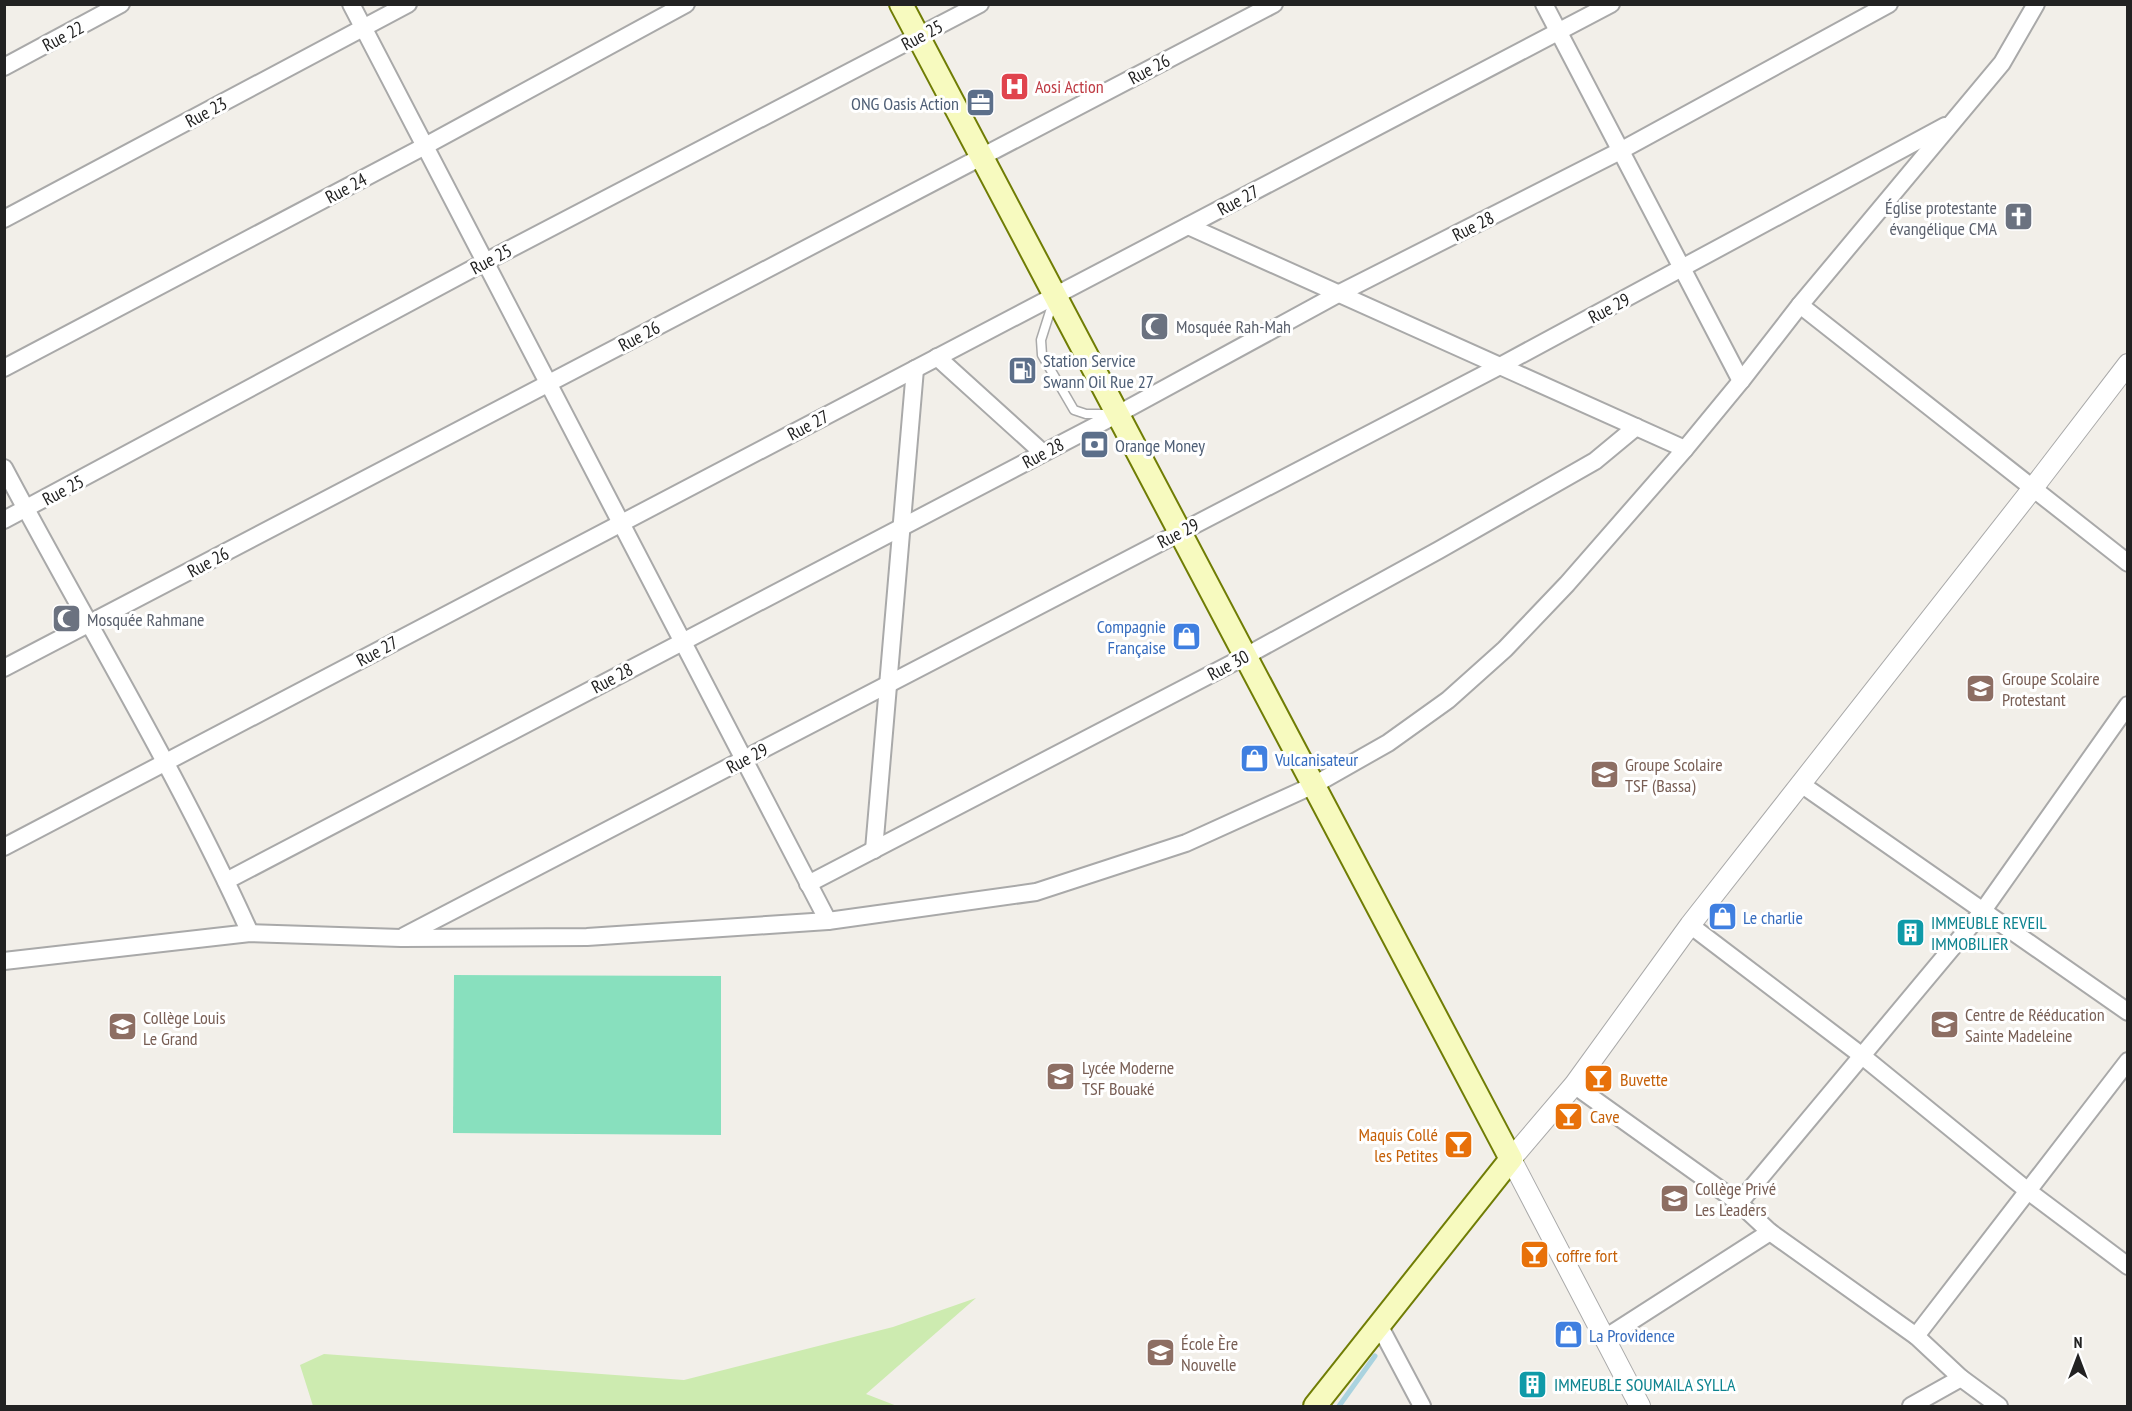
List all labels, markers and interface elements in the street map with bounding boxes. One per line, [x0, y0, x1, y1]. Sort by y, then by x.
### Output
street label: Rue 25 [897, 15, 947, 55]
street label: Rue 22 [38, 16, 88, 56]
street label: Rue 26 [1124, 49, 1174, 89]
hospital icon: Aosi Action [998, 70, 1030, 102]
place label: Aosi Action [1035, 75, 1104, 98]
office icon: ONG Oasis Action [964, 87, 996, 119]
street label: Rue 23 [181, 92, 231, 132]
place label: ONG Oasis Action [851, 92, 959, 115]
street label: Rue 24 [321, 168, 371, 208]
street label: Rue 27 [1213, 180, 1263, 220]
place label: Église protestante évangélique CMA [1885, 196, 1997, 240]
church icon: Église protestante évangélique CMA [2002, 201, 2034, 233]
street label: Rue 28 [1448, 206, 1498, 246]
street label: Rue 25 [466, 239, 516, 279]
street label: Rue 29 [1584, 288, 1634, 328]
mosque icon: Mosquée Rah-Mah [1139, 310, 1171, 342]
place label: Mosquée Rah-Mah [1176, 315, 1291, 338]
street label: Rue 26 [614, 316, 664, 356]
place label: Station Service Swann Oil Rue 27 [1043, 349, 1154, 393]
fuel station icon: Station Service Swann Oil Rue 27 [1006, 354, 1038, 386]
street label: Rue 27 [783, 405, 833, 445]
bank icon: Orange Money [1078, 429, 1110, 461]
street label: Rue 28 [1018, 433, 1068, 473]
place label: Orange Money [1115, 434, 1205, 457]
street label: Rue 25 [38, 470, 88, 510]
street label: Rue 29 [1153, 513, 1203, 553]
street label: Rue 26 [183, 542, 233, 582]
mosque icon: Mosquée Rahmane [50, 603, 82, 635]
place label: Mosquée Rahmane [87, 608, 204, 631]
place label: Compagnie Française [1097, 615, 1166, 659]
shop icon: Compagnie Française [1171, 620, 1203, 652]
street label: Rue 27 [352, 631, 402, 671]
street label: Rue 30 [1203, 645, 1253, 685]
street label: Rue 28 [587, 658, 637, 698]
place label: Groupe Scolaire Protestant [2002, 667, 2100, 711]
school or university icon: Groupe Scolaire Protestant [1965, 672, 1997, 704]
street label: Rue 29 [722, 738, 772, 778]
shop icon: Vulcanisateur [1238, 743, 1270, 775]
place label: Vulcanisateur [1274, 748, 1358, 771]
place label: Groupe Scolaire TSF (Bassa) [1625, 753, 1723, 797]
school or university icon: Groupe Scolaire TSF (Bassa) [1588, 758, 1620, 790]
shop icon: Le charlie [1706, 901, 1738, 933]
place label: Le charlie [1743, 906, 1803, 929]
place label: IMMEUBLE REVEIL IMMOBILIER [1931, 911, 2047, 955]
building icon: IMMEUBLE REVEIL IMMOBILIER [1894, 916, 1926, 948]
place label: Centre de Rééducation Sainte Madeleine [1965, 1003, 2105, 1047]
place label: Collège Louis Le Grand [143, 1006, 225, 1050]
school or university icon: Centre de Rééducation Sainte Madeleine [1928, 1008, 1960, 1040]
school or university icon: Collège Louis Le Grand [106, 1011, 138, 1043]
place label: Lycée Moderne TSF Bouaké [1082, 1056, 1174, 1100]
school or university icon: Lycée Moderne TSF Bouaké [1045, 1061, 1077, 1093]
bar icon: Buvette [1583, 1063, 1615, 1095]
place label: Buvette [1620, 1068, 1668, 1091]
bar icon: Cave [1553, 1100, 1585, 1132]
place label: Cave [1590, 1105, 1620, 1128]
place label: Maquis Collé les Petites [1359, 1123, 1438, 1167]
bar icon: Maquis Collé les Petites [1443, 1128, 1475, 1160]
place label: Collège Privé Les Leaders [1695, 1177, 1776, 1221]
school or university icon: Collège Privé Les Leaders [1658, 1182, 1690, 1214]
bar icon: coffre fort [1519, 1239, 1551, 1271]
place label: coffre fort [1556, 1244, 1618, 1267]
shop icon: La Providence [1552, 1319, 1584, 1351]
place label: La Providence [1589, 1324, 1675, 1347]
north arrow [2048, 1327, 2108, 1387]
place label: École Ère Nouvelle [1181, 1332, 1238, 1376]
text: N [2074, 1332, 2082, 1352]
school or university icon: École Ère Nouvelle [1144, 1337, 1176, 1369]
building icon: IMMEUBLE SOUMAILA SYLLA [1517, 1368, 1549, 1400]
place label: IMMEUBLE SOUMAILA SYLLA [1554, 1373, 1736, 1396]

